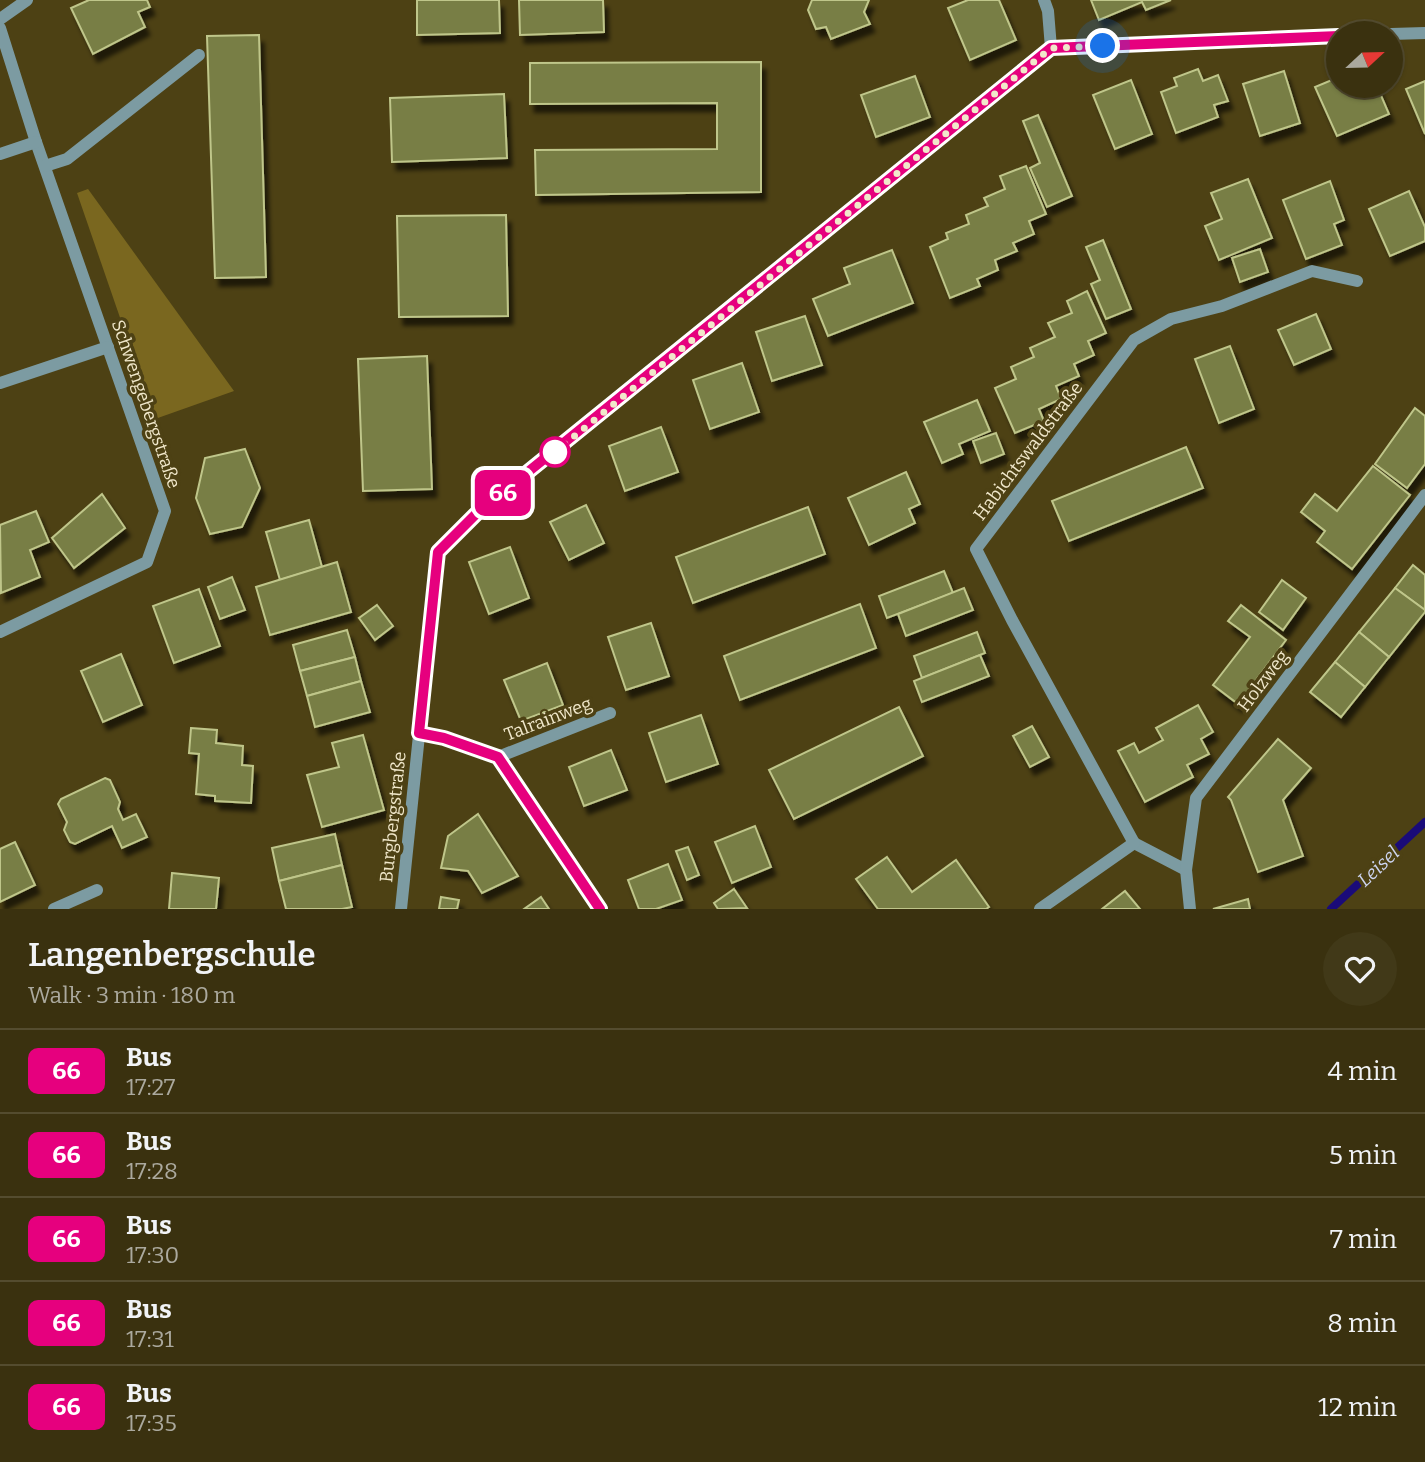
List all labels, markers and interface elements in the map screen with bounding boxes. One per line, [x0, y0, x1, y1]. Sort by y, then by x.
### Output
north arrow [1326, 21, 1404, 98]
map controls [1326, 21, 1403, 98]
your location [1085, 28, 1120, 63]
street label: Schwengebergstraße [107, 317, 185, 491]
street label: Habichtswaldstraße [969, 377, 1087, 525]
unlabelled marker [540, 437, 570, 467]
line badge: 66 [472, 470, 534, 516]
text: 66 [489, 479, 517, 507]
street label: Holzweg [1233, 646, 1293, 716]
street label: Talrainweg [501, 692, 595, 746]
street label: Burgbergstraße [375, 751, 411, 883]
water label: Leisel [1353, 841, 1404, 891]
button: heart [1323, 932, 1397, 1006]
text: Langenbergschule [28, 935, 316, 975]
text: Walk · 3 min · 180 m [28, 981, 235, 1009]
text: Bus [126, 1042, 172, 1073]
text: 4 min [1328, 1056, 1397, 1087]
text: 66 [52, 1057, 81, 1085]
text: 17:27 [126, 1073, 175, 1101]
text: Bus [126, 1126, 172, 1157]
text: 5 min [1329, 1140, 1397, 1171]
text: 66 [52, 1141, 81, 1169]
text: 17:28 [126, 1157, 178, 1185]
text: Bus [126, 1210, 172, 1241]
text: 7 min [1330, 1224, 1397, 1255]
text: 66 [52, 1225, 81, 1253]
text: 17:30 [126, 1241, 179, 1269]
text: Bus [126, 1294, 172, 1325]
text: 8 min [1327, 1308, 1397, 1339]
text: 66 [52, 1309, 81, 1337]
text: 17:31 [126, 1325, 174, 1353]
text: Bus [126, 1378, 172, 1409]
text: 12 min [1318, 1392, 1397, 1423]
text: 66 [52, 1393, 81, 1421]
text: 17:35 [126, 1409, 177, 1437]

